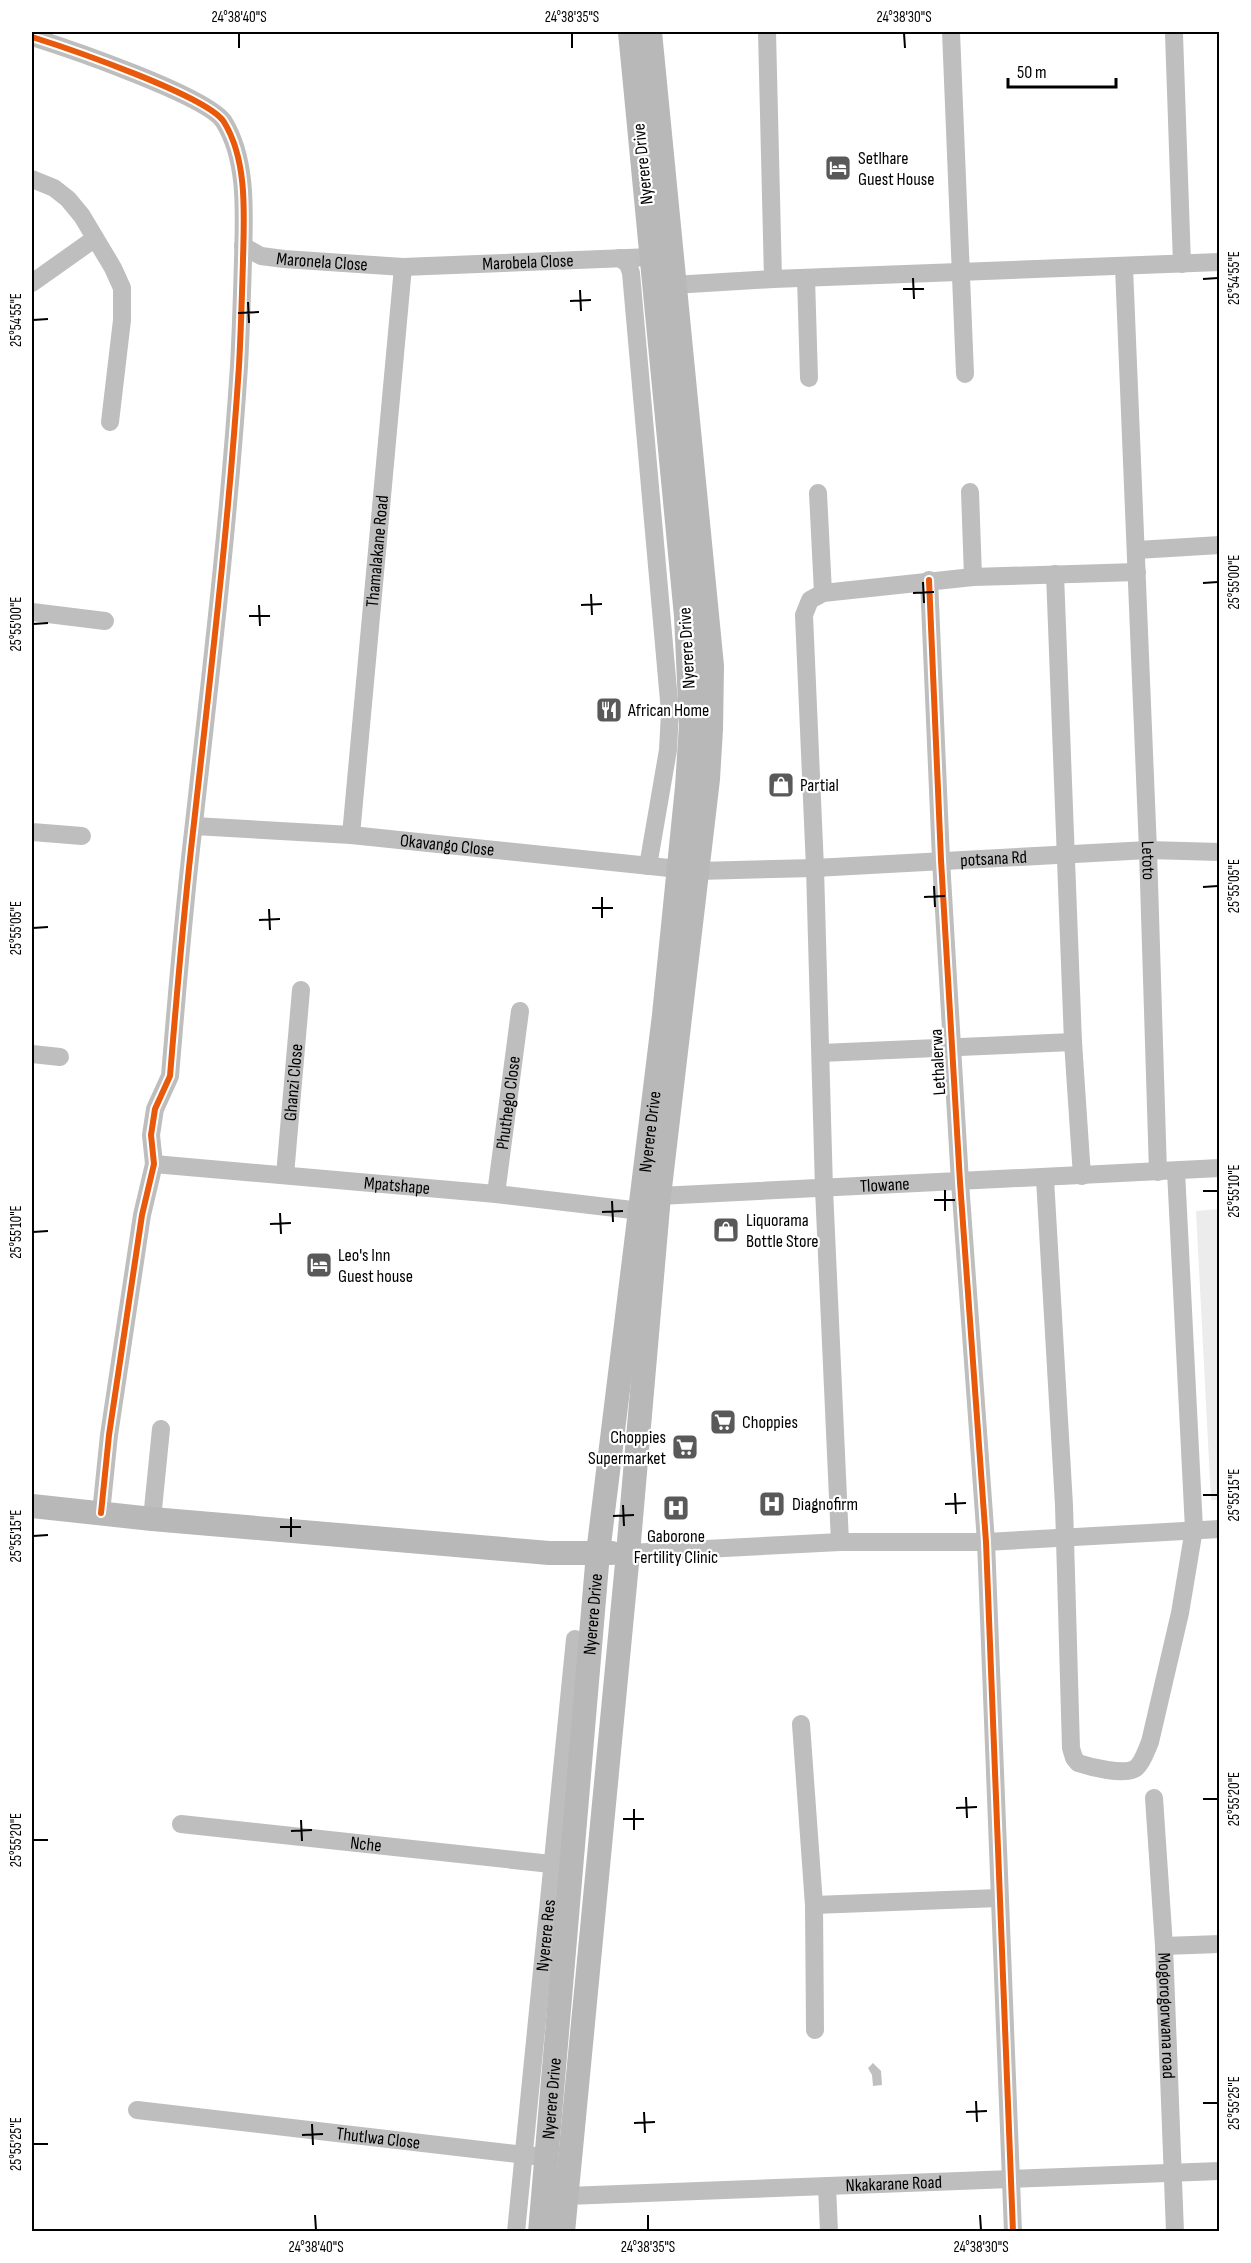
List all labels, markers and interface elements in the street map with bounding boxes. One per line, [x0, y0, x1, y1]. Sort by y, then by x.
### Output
text: 24°38'40"S [211, 8, 267, 27]
text: 24°38'35"S [545, 8, 599, 27]
text: 24°38'30"S [876, 8, 932, 27]
scale bar [1008, 51, 1116, 89]
text: 50 m [1017, 62, 1047, 83]
street label: Nyerere Drive [628, 122, 658, 206]
place label: Setlhare Guest House [858, 148, 934, 190]
hotel icon: Setlhare Guest House [823, 153, 853, 183]
street label: Maronela Close [275, 248, 368, 275]
street label: Marobela Close [482, 250, 574, 274]
text: 25°54'55"E [1225, 251, 1244, 305]
text: 25°54'55"E [7, 293, 26, 347]
street label: Thamalakane Road [361, 494, 393, 608]
text: 25°55'00"E [1225, 555, 1244, 610]
text: 25°55'00"E [7, 597, 26, 652]
street label: Nyerere Drive [674, 607, 700, 689]
restaurant icon: African Home [594, 695, 624, 725]
place label: African Home [627, 700, 709, 721]
shop icon: Partial [766, 770, 796, 800]
place label: Partial [800, 775, 839, 796]
street label: Okavango Close [399, 830, 495, 860]
street label: Letoto [1137, 840, 1159, 880]
street label: potsana Rd [960, 846, 1027, 871]
text: 25°55'05"E [1225, 859, 1244, 913]
text: 25°55'05"E [7, 901, 26, 955]
street label: Lethalerwa [926, 1028, 950, 1096]
street label: Ghanzi Close [279, 1043, 307, 1122]
street label: Phuthego Close [491, 1055, 524, 1151]
street label: Nyerere Drive [634, 1090, 665, 1174]
text: 25°55'10"E [1225, 1164, 1244, 1218]
street label: Mpatshape [363, 1172, 431, 1199]
street label: Tlowane [859, 1173, 910, 1196]
text: 25°55'10"E [7, 1205, 26, 1259]
place label: Liquorama Bottle Store [746, 1210, 819, 1252]
shop icon: Liquorama Bottle Store [711, 1215, 741, 1245]
place label: Leo's Inn Guest house [338, 1245, 413, 1287]
hotel icon: Leo's Inn Guest house [304, 1250, 334, 1280]
supermarket icon: Choppies [708, 1407, 738, 1437]
place label: Choppies [742, 1412, 798, 1433]
place label: Choppies Supermarket [588, 1427, 667, 1469]
supermarket icon: Choppies Supermarket [670, 1432, 700, 1462]
text: 25°55'15"E [1225, 1469, 1244, 1521]
hospital icon: Diagnofirm [757, 1489, 787, 1519]
hospital icon: Gaborone Fertility Clinic [661, 1493, 691, 1523]
place label: Diagnofirm [792, 1494, 858, 1515]
text: 25°55'15"E [7, 1510, 26, 1562]
place label: Gaborone Fertility Clinic [634, 1526, 718, 1568]
street label: Nyerere Drive [579, 1573, 607, 1656]
text: 25°55'20"E [1225, 1772, 1244, 1826]
text: 25°55'20"E [7, 1813, 26, 1867]
street label: Nche [349, 1832, 383, 1856]
street label: Nyerere Res [531, 1898, 560, 1972]
street label: Mogorogorwana road [1154, 1952, 1180, 2079]
street label: Nyerere Drive [537, 2057, 565, 2140]
text: 25°55'25"E [1225, 2076, 1244, 2130]
text: 25°55'25"E [7, 2117, 26, 2171]
street label: Thutlwa Close [335, 2123, 421, 2153]
street label: Nkakarane Road [845, 2171, 942, 2196]
text: 24°38'40"S [288, 2238, 344, 2257]
text: 24°38'35"S [621, 2238, 675, 2257]
text: 24°38'30"S [953, 2238, 1009, 2257]

